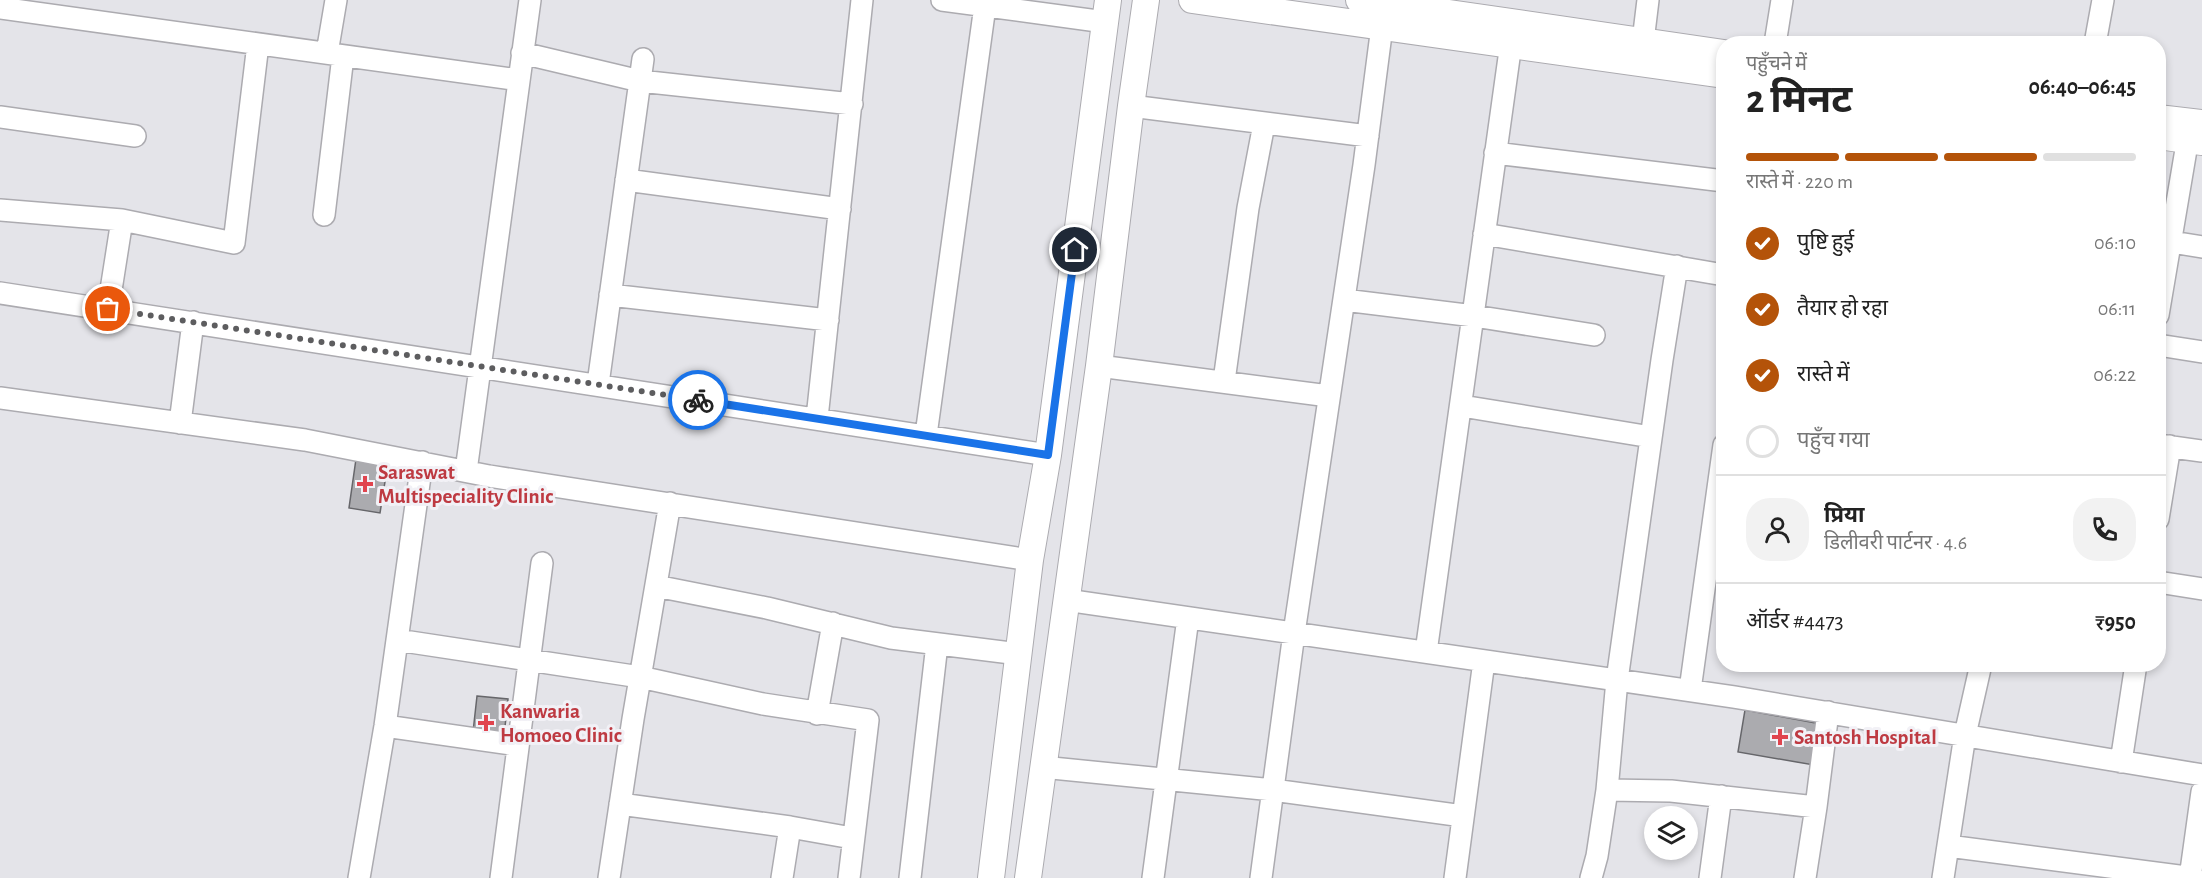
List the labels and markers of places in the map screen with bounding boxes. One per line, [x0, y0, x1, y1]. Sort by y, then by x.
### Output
pin [1049, 224, 1100, 275]
pin [82, 283, 133, 334]
place label: Saraswat Multispeciality Clinic [378, 462, 553, 507]
marker: Saraswat Multispeciality Clinic [356, 475, 374, 493]
place label: Kanwaria Homoeo Clinic [500, 701, 622, 746]
marker: Kanwaria Homoeo Clinic [477, 714, 495, 732]
place label: Santosh Hospital [1794, 727, 1937, 748]
marker: Santosh Hospital [1771, 728, 1789, 746]

